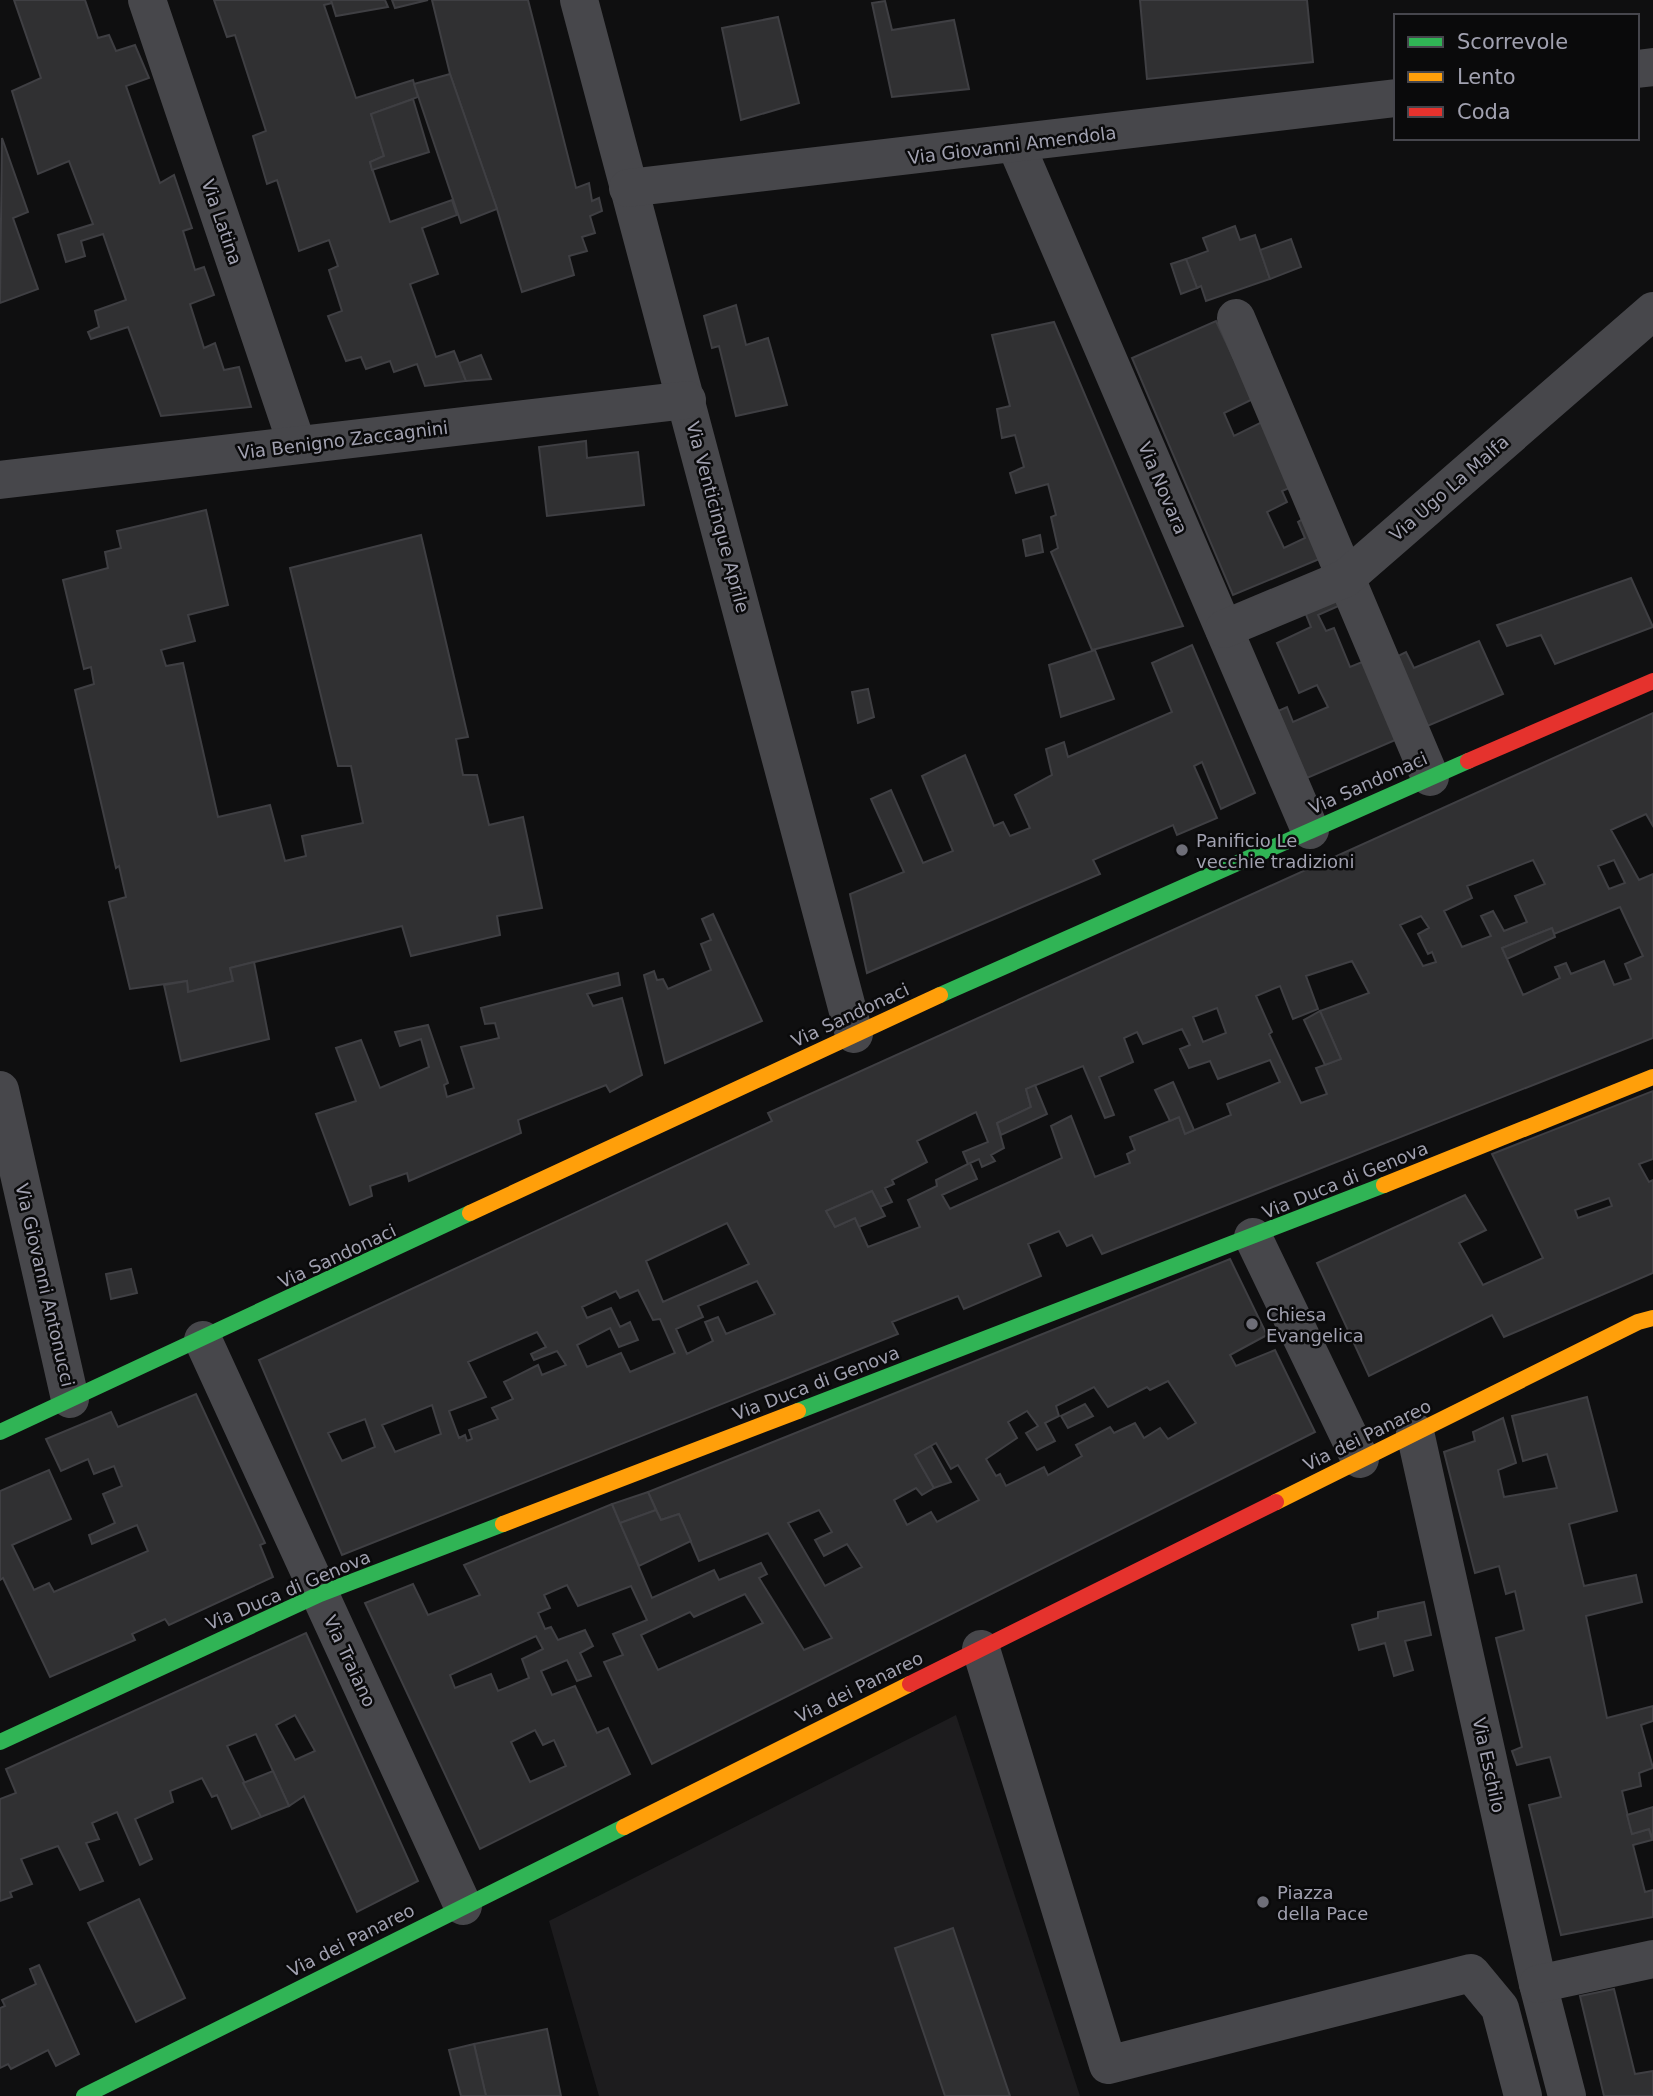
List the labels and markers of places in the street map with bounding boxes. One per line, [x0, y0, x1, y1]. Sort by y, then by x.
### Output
place label: Panificio Le vecchie tradizioni [1196, 830, 1355, 872]
marker: Panificio Le vecchie tradizioni [1174, 842, 1190, 858]
place label: Chiesa Evangelica [1266, 1304, 1364, 1346]
marker: Chiesa Evangelica [1244, 1316, 1260, 1332]
place label: Piazza della Pace [1277, 1882, 1368, 1924]
marker: Piazza della Pace [1255, 1894, 1271, 1910]

